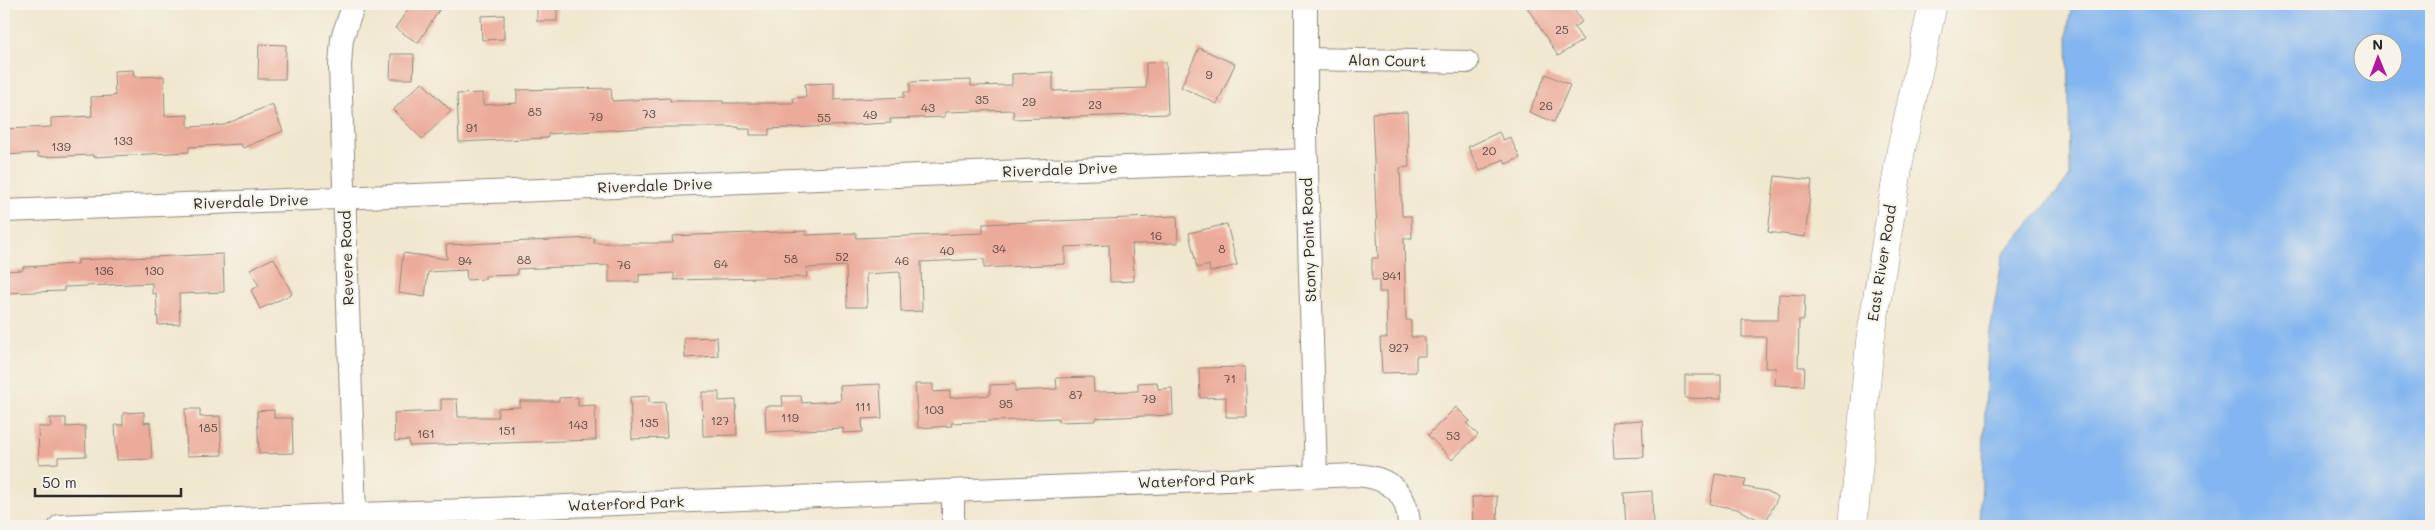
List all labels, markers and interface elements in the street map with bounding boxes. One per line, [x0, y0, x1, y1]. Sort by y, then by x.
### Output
house number: 25 [1555, 21, 1569, 37]
north arrow [2352, 32, 2402, 82]
text: N [2372, 35, 2383, 54]
street label: Alan Court [1348, 49, 1426, 71]
house number: 9 [1205, 66, 1213, 82]
house number: 35 [975, 91, 989, 107]
house number: 29 [1022, 93, 1036, 109]
house number: 23 [1088, 96, 1102, 112]
house number: 26 [1539, 97, 1553, 113]
house number: 43 [921, 99, 935, 115]
house number: 85 [528, 103, 542, 119]
house number: 73 [642, 105, 656, 121]
house number: 49 [863, 106, 877, 122]
house number: 79 [589, 108, 603, 124]
house number: 55 [817, 109, 831, 125]
house number: 91 [466, 119, 478, 135]
house number: 133 [113, 132, 133, 148]
house number: 139 [51, 138, 71, 154]
house number: 20 [1482, 142, 1497, 158]
street label: Riverdale Drive [1002, 157, 1118, 181]
street label: Riverdale Drive [597, 173, 713, 197]
street label: Stony Point Road [1296, 177, 1320, 303]
street label: Riverdale Drive [193, 189, 309, 213]
street label: East River Road [1862, 203, 1900, 323]
street label: Revere Road [334, 210, 358, 306]
house number: 16 [1150, 227, 1162, 243]
house number: 34 [992, 240, 1006, 256]
house number: 8 [1218, 240, 1226, 256]
house number: 40 [940, 242, 955, 258]
house number: 52 [835, 248, 849, 264]
house number: 58 [784, 250, 798, 266]
house number: 88 [517, 251, 531, 267]
house number: 94 [458, 252, 472, 268]
house number: 46 [895, 252, 909, 268]
house number: 64 [714, 255, 728, 271]
house number: 76 [617, 256, 631, 272]
house number: 136 [94, 262, 114, 278]
house number: 130 [144, 262, 164, 278]
house number: 941 [1382, 267, 1402, 283]
house number: 927 [1389, 339, 1410, 355]
house number: 71 [1224, 370, 1236, 386]
house number: 87 [1069, 386, 1083, 402]
house number: 79 [1142, 390, 1156, 406]
house number: 95 [999, 395, 1013, 411]
house number: 111 [855, 398, 871, 414]
house number: 103 [924, 401, 944, 417]
house number: 119 [781, 409, 799, 425]
house number: 127 [711, 412, 730, 428]
house number: 135 [639, 414, 659, 430]
house number: 143 [568, 416, 588, 432]
house number: 185 [198, 419, 218, 435]
house number: 151 [498, 422, 516, 438]
house number: 161 [417, 425, 435, 441]
house number: 53 [1446, 427, 1460, 443]
scale bar [35, 465, 181, 497]
street label: Waterford Park [1137, 468, 1255, 492]
text: 50 m [42, 472, 77, 492]
street label: Waterford Park [567, 491, 685, 515]

